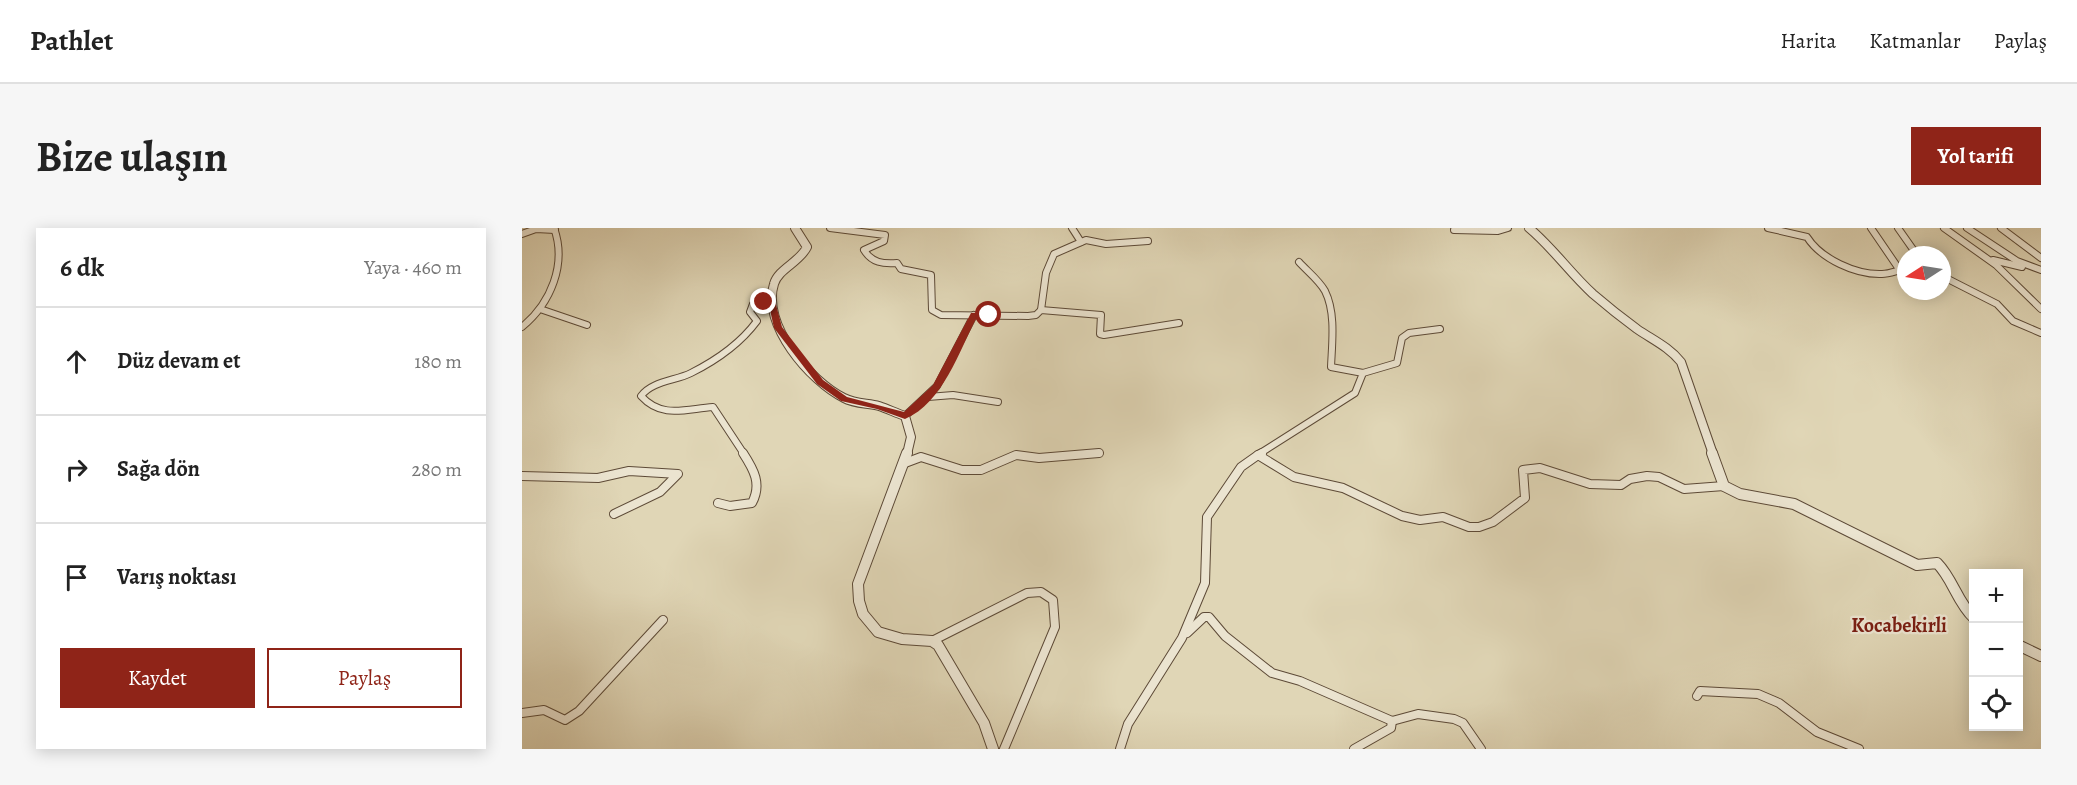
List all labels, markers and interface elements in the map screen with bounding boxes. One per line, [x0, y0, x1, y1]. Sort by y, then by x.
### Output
text: Pathlet [30, 22, 113, 60]
text: Harita [1780, 27, 1836, 55]
text: Katmanlar [1869, 27, 1961, 55]
text: Paylaş [1994, 27, 2047, 55]
button: Yol tarifi [1911, 127, 2041, 185]
text: Bize ulaşın [36, 128, 228, 185]
north arrow [1897, 246, 1951, 300]
text: 6 dk [60, 250, 104, 285]
text: Yaya · 460 m [364, 254, 462, 281]
route end [750, 288, 776, 314]
route start [975, 301, 1001, 327]
icon: ahead [60, 345, 93, 378]
text: Düz devam et [117, 346, 240, 376]
text: 180 m [414, 348, 462, 375]
icon: right [60, 453, 93, 486]
text: Sağa dön [117, 454, 200, 484]
text: 280 m [412, 456, 462, 483]
icon: arrive [60, 561, 93, 594]
text: Varış noktası [117, 562, 236, 592]
map controls [1969, 569, 2023, 731]
button: + [1969, 569, 2023, 623]
district label: Kocabekirli [1851, 612, 1947, 639]
button: − [1969, 623, 2023, 677]
button: Kaydet [60, 648, 255, 708]
button: Paylaş [267, 648, 462, 708]
button: locate [1969, 677, 2023, 731]

